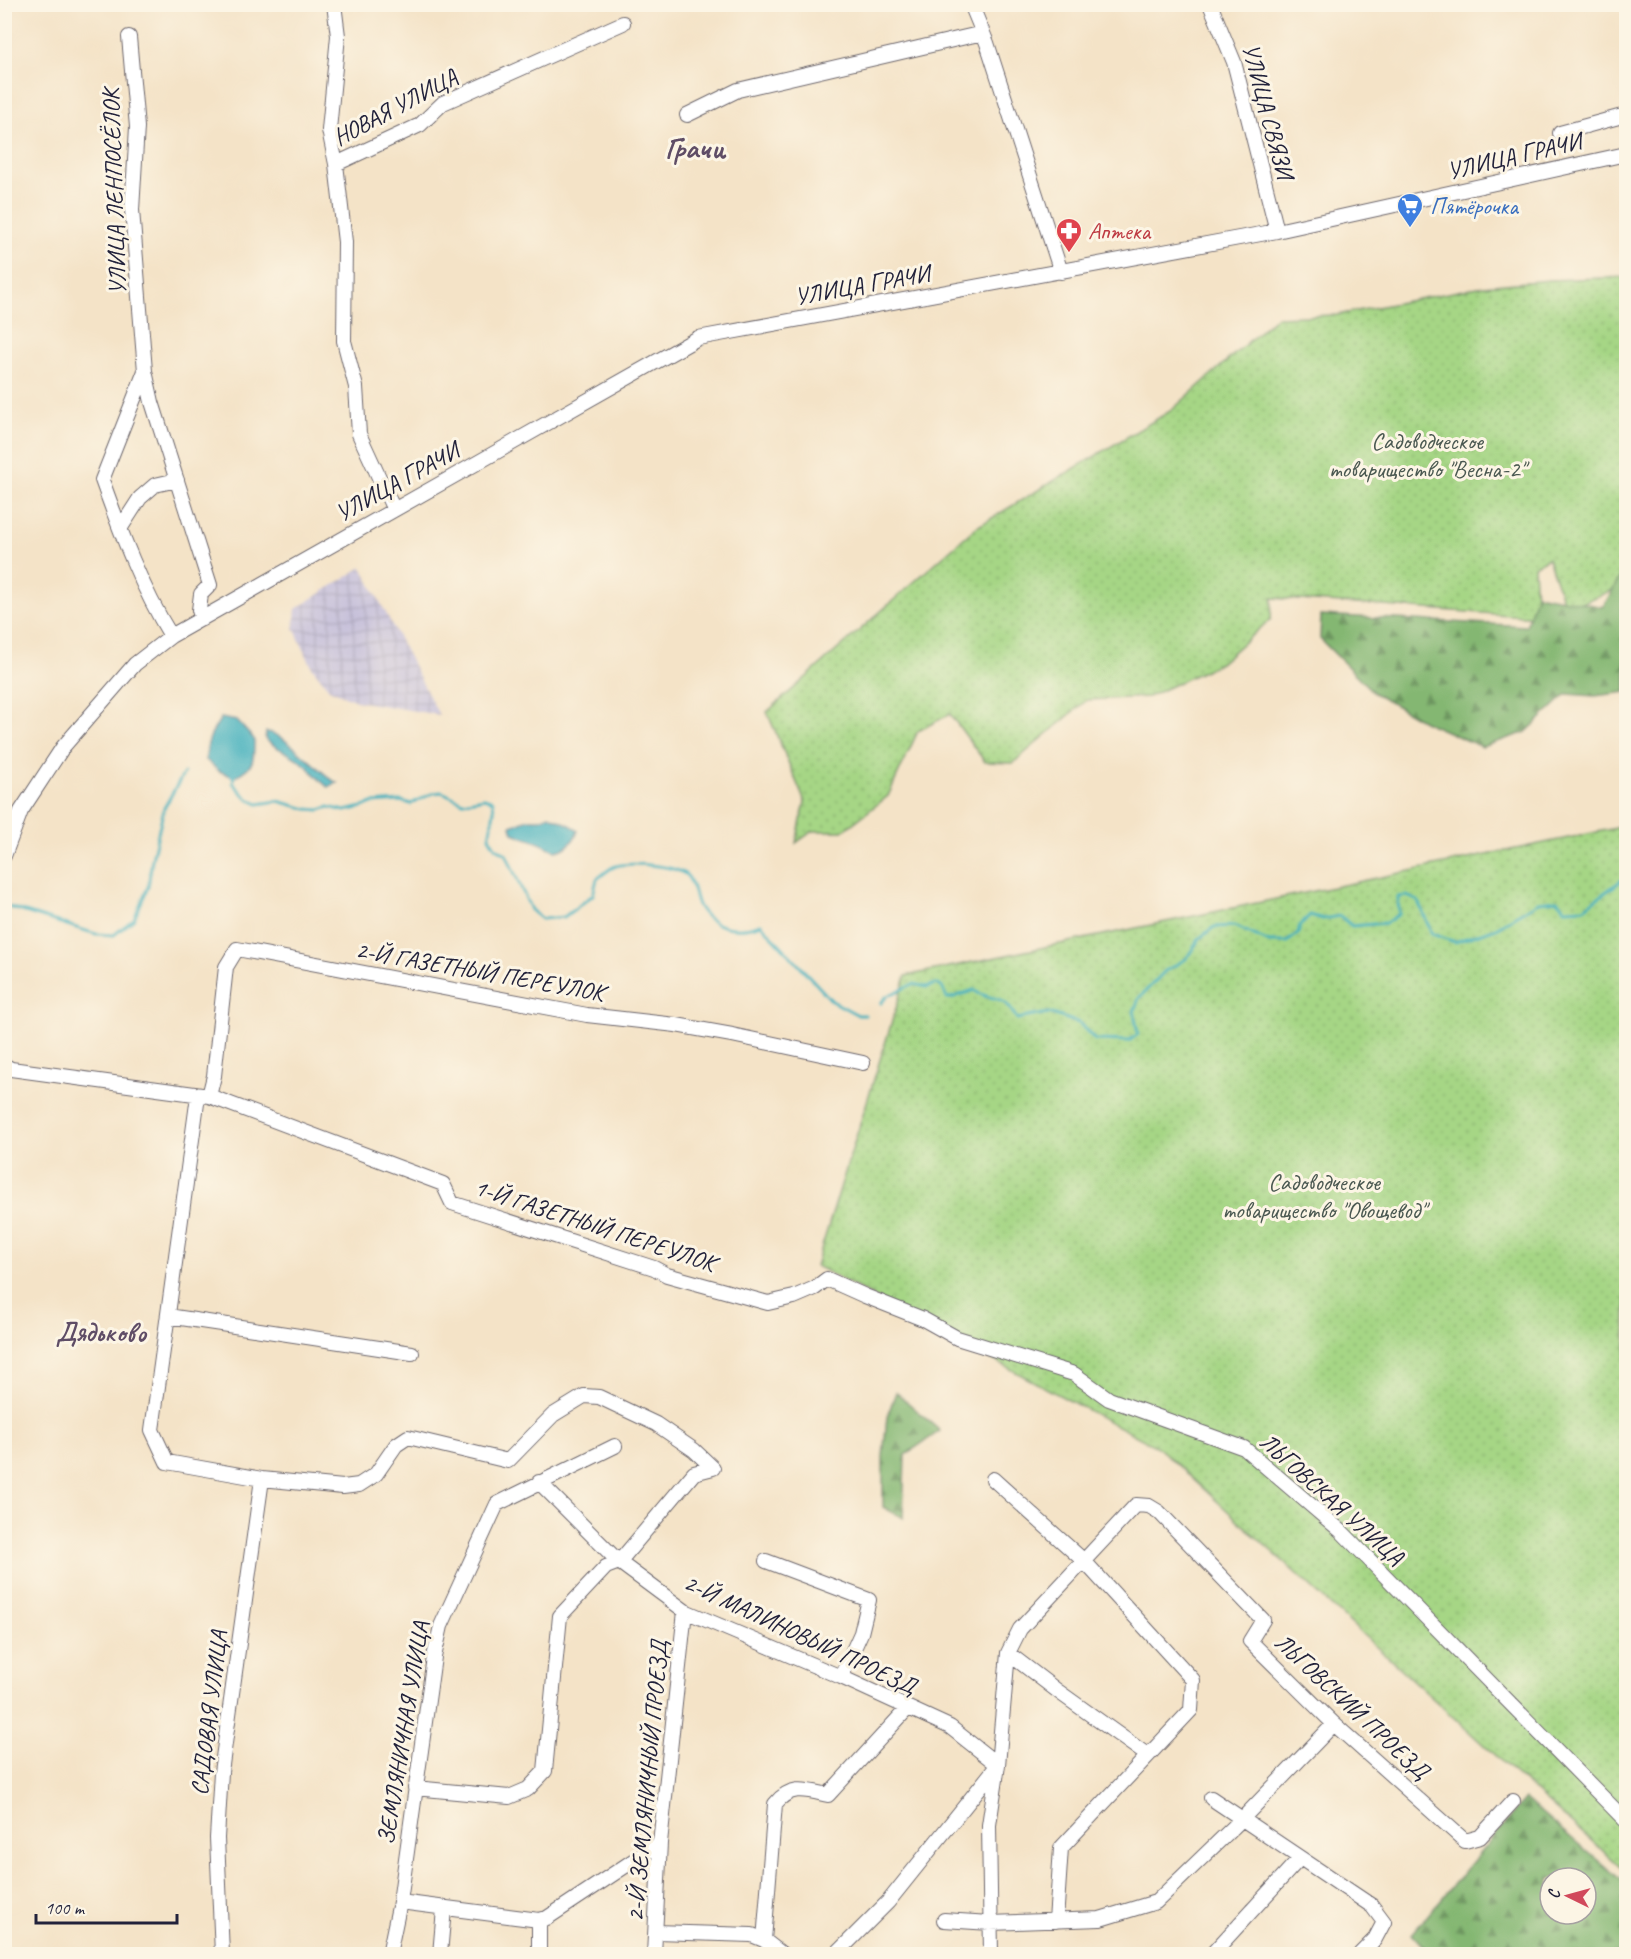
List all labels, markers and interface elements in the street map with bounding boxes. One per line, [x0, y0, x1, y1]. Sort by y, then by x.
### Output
street label: УЛИЦА СВЯЗИ [1236, 40, 1301, 186]
street label: НОВАЯ УЛИЦА [328, 61, 463, 152]
street label: УЛИЦА ЛЕНПОСЁЛОК [95, 85, 133, 295]
street label: УЛИЦА ГРАЧИ [1444, 125, 1588, 186]
district label: Грачи [665, 129, 726, 167]
supermarket icon: Пятёрочка [1395, 191, 1425, 229]
place label: Пятёрочка [1430, 191, 1519, 221]
pharmacy icon: Аптека [1054, 216, 1084, 254]
place label: Аптека [1088, 216, 1151, 246]
street label: УЛИЦА ГРАЧИ [792, 258, 936, 312]
park label: Садоводческое товарищество "Весна-2" [1329, 426, 1531, 484]
street label: УЛИЦА ГРАЧИ [330, 434, 468, 528]
street label: 2-Й ГАЗЕТНЫЙ ПЕРЕУЛОК [354, 934, 611, 1008]
park label: Садоводческое товарищество "Овощевод" [1222, 1167, 1431, 1225]
street label: 1-Й ГАЗЕТНЫЙ ПЕРЕУЛОК [471, 1172, 724, 1280]
district label: Дядьково [56, 1315, 148, 1349]
street label: ЛЬГОВСКАЯ УЛИЦА [1254, 1426, 1411, 1572]
street label: 2-Й МАЛИНОВЫЙ ПРОЕЗД [679, 1567, 923, 1702]
street label: ЗЕМЛЯНИЧНАЯ УЛИЦА [371, 1618, 436, 1847]
street label: ЛЬГОВСКИЙ ПРОЕЗД [1269, 1627, 1437, 1787]
street label: САДОВАЯ УЛИЦА [184, 1628, 234, 1797]
street label: 2-Й ЗЕМЛЯНИЧНЫЙ ПРОЕЗД [620, 1637, 674, 1923]
north arrow [1538, 1866, 1598, 1926]
scale bar [36, 1887, 177, 1925]
text: С [1544, 1888, 1565, 1900]
text: 100 m [45, 1897, 86, 1919]

